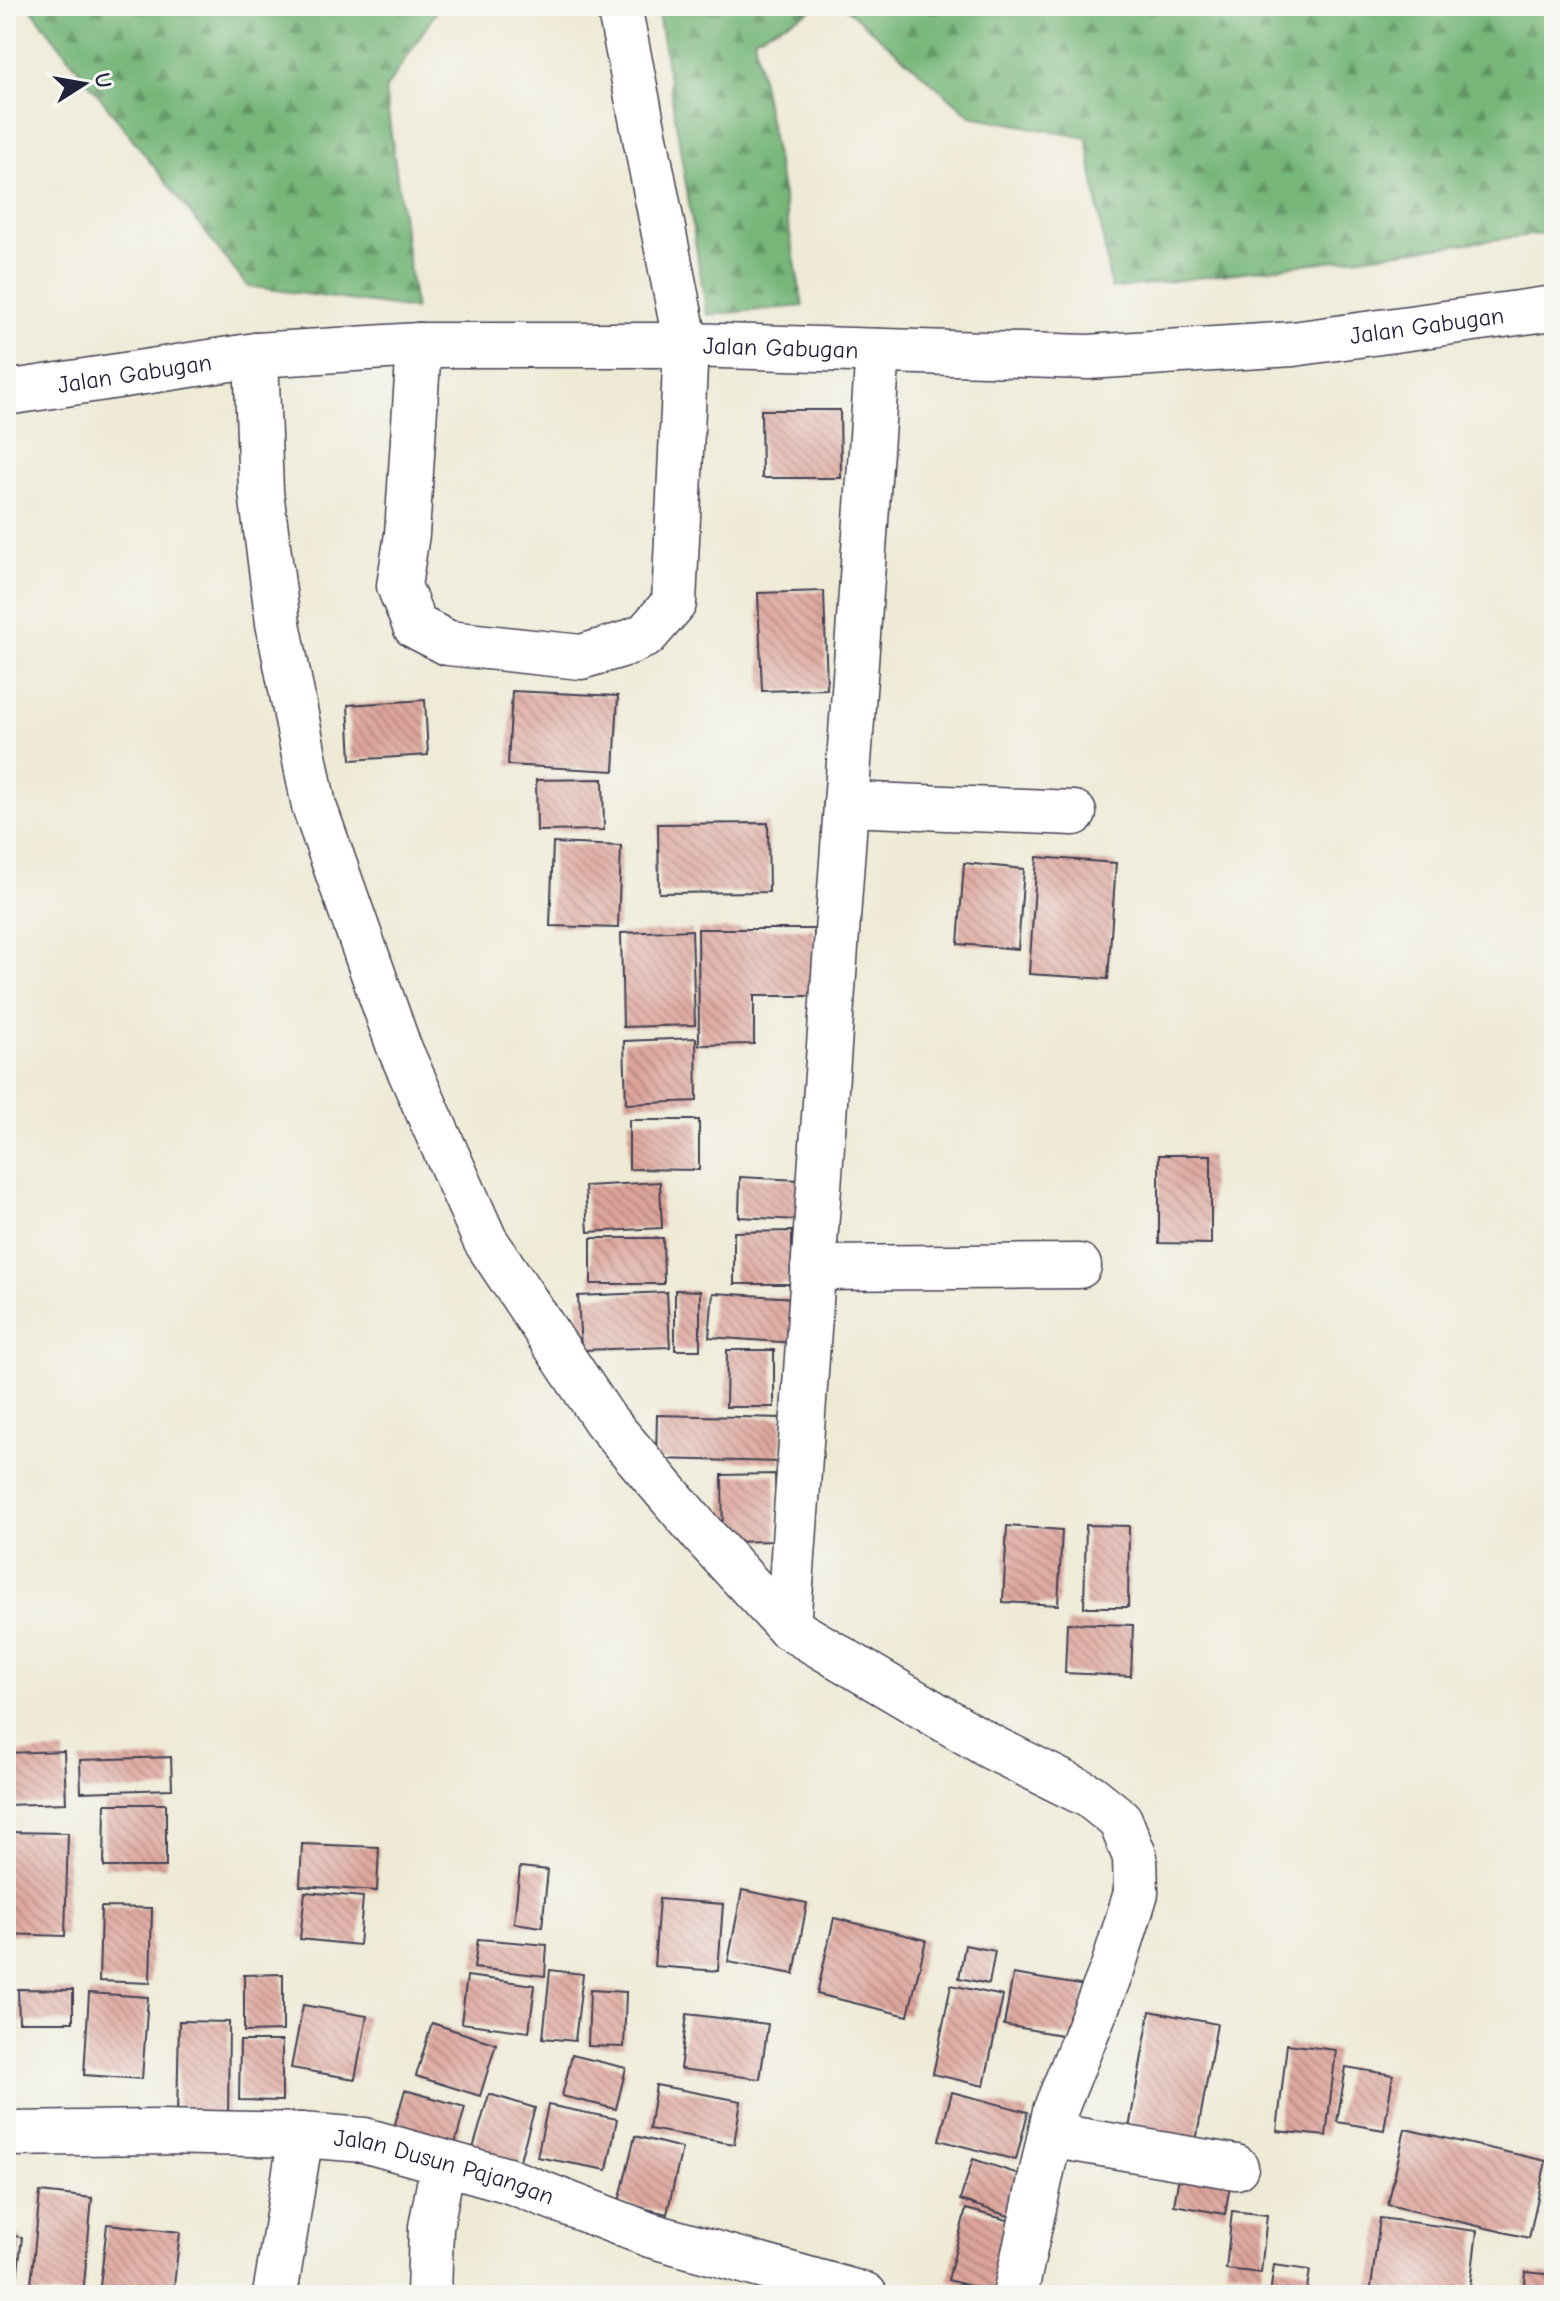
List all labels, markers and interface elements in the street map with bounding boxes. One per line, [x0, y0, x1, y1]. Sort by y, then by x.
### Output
north arrow [44, 44, 124, 124]
text: U [88, 71, 117, 90]
street label: Jalan Gabugan [1348, 301, 1506, 350]
street label: Jalan Gabugan [703, 332, 859, 364]
street label: Jalan Gabugan [56, 348, 213, 399]
street label: Jalan Dusun Pajangan [333, 2124, 558, 2211]

